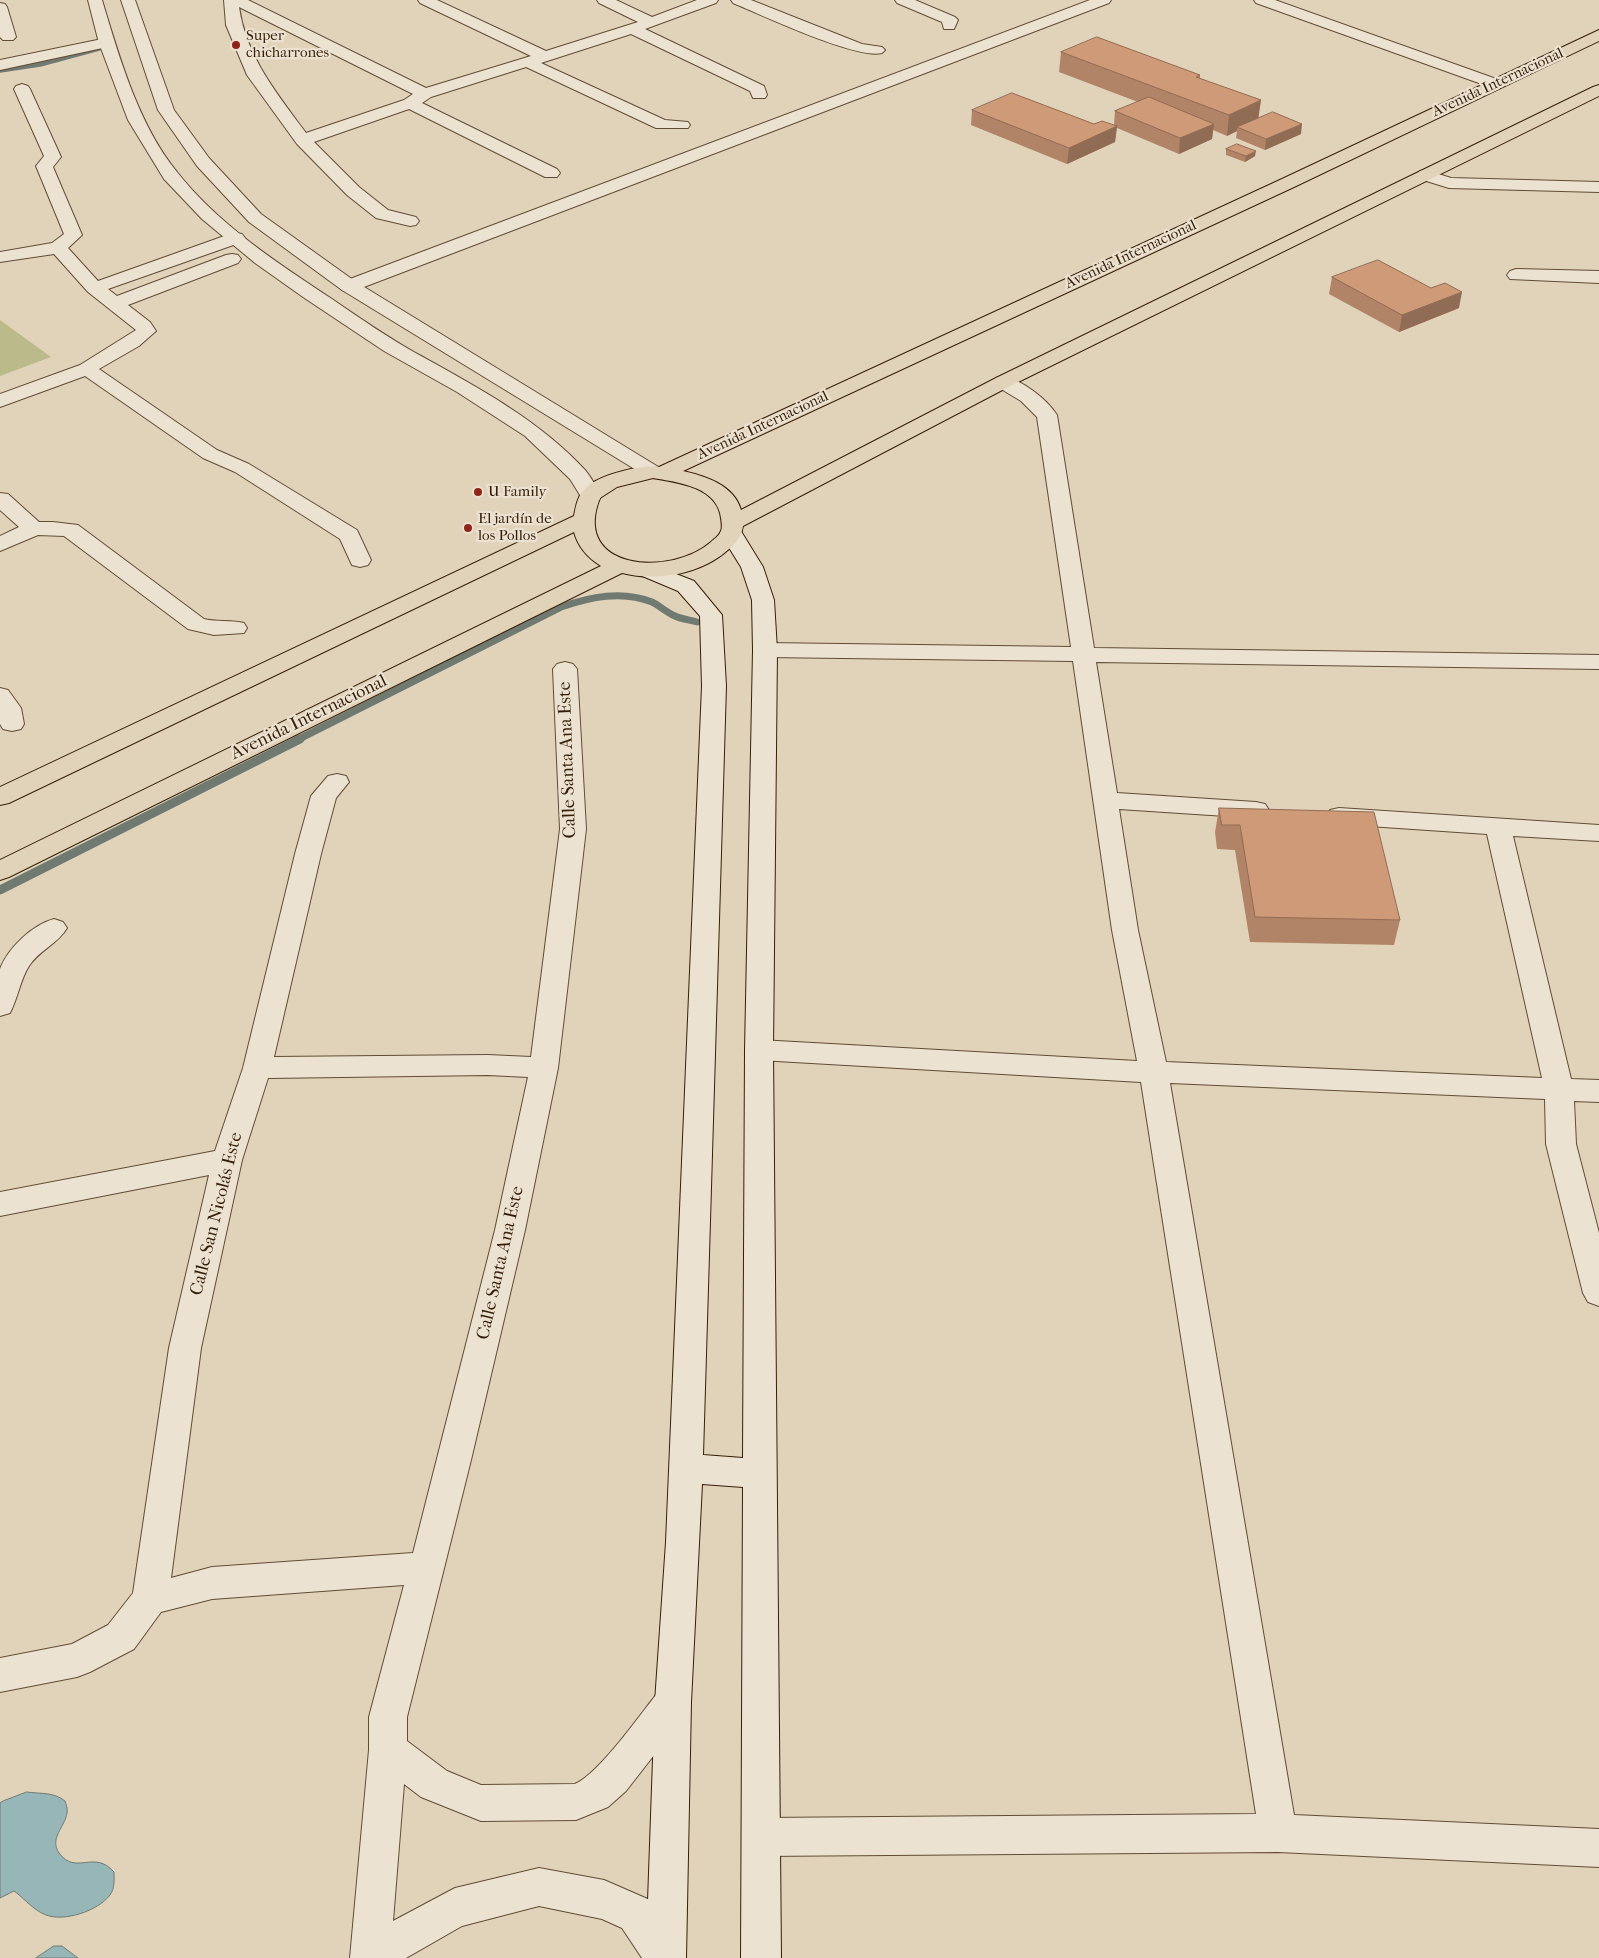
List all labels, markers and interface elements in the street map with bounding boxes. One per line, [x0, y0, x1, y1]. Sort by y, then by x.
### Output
place label: Super chicharrones [246, 27, 329, 62]
marker: Super chicharrones [230, 39, 242, 51]
street label: Avenida Internacional [1429, 45, 1567, 121]
street label: Avenida Internacional [1062, 217, 1200, 293]
street label: Avenida Internacional [694, 388, 832, 464]
place label: U Family [488, 483, 547, 501]
marker: U Family [472, 486, 484, 498]
place label: El jardín de los Pollos [478, 510, 552, 545]
marker: El jardín de los Pollos [462, 522, 474, 534]
street label: Avenida Internacional [227, 671, 391, 765]
street label: Calle Santa Ana Este [554, 681, 582, 839]
street label: Calle San Nicolás Este [186, 1130, 248, 1298]
street label: Calle Santa Ana Este [473, 1184, 529, 1342]

